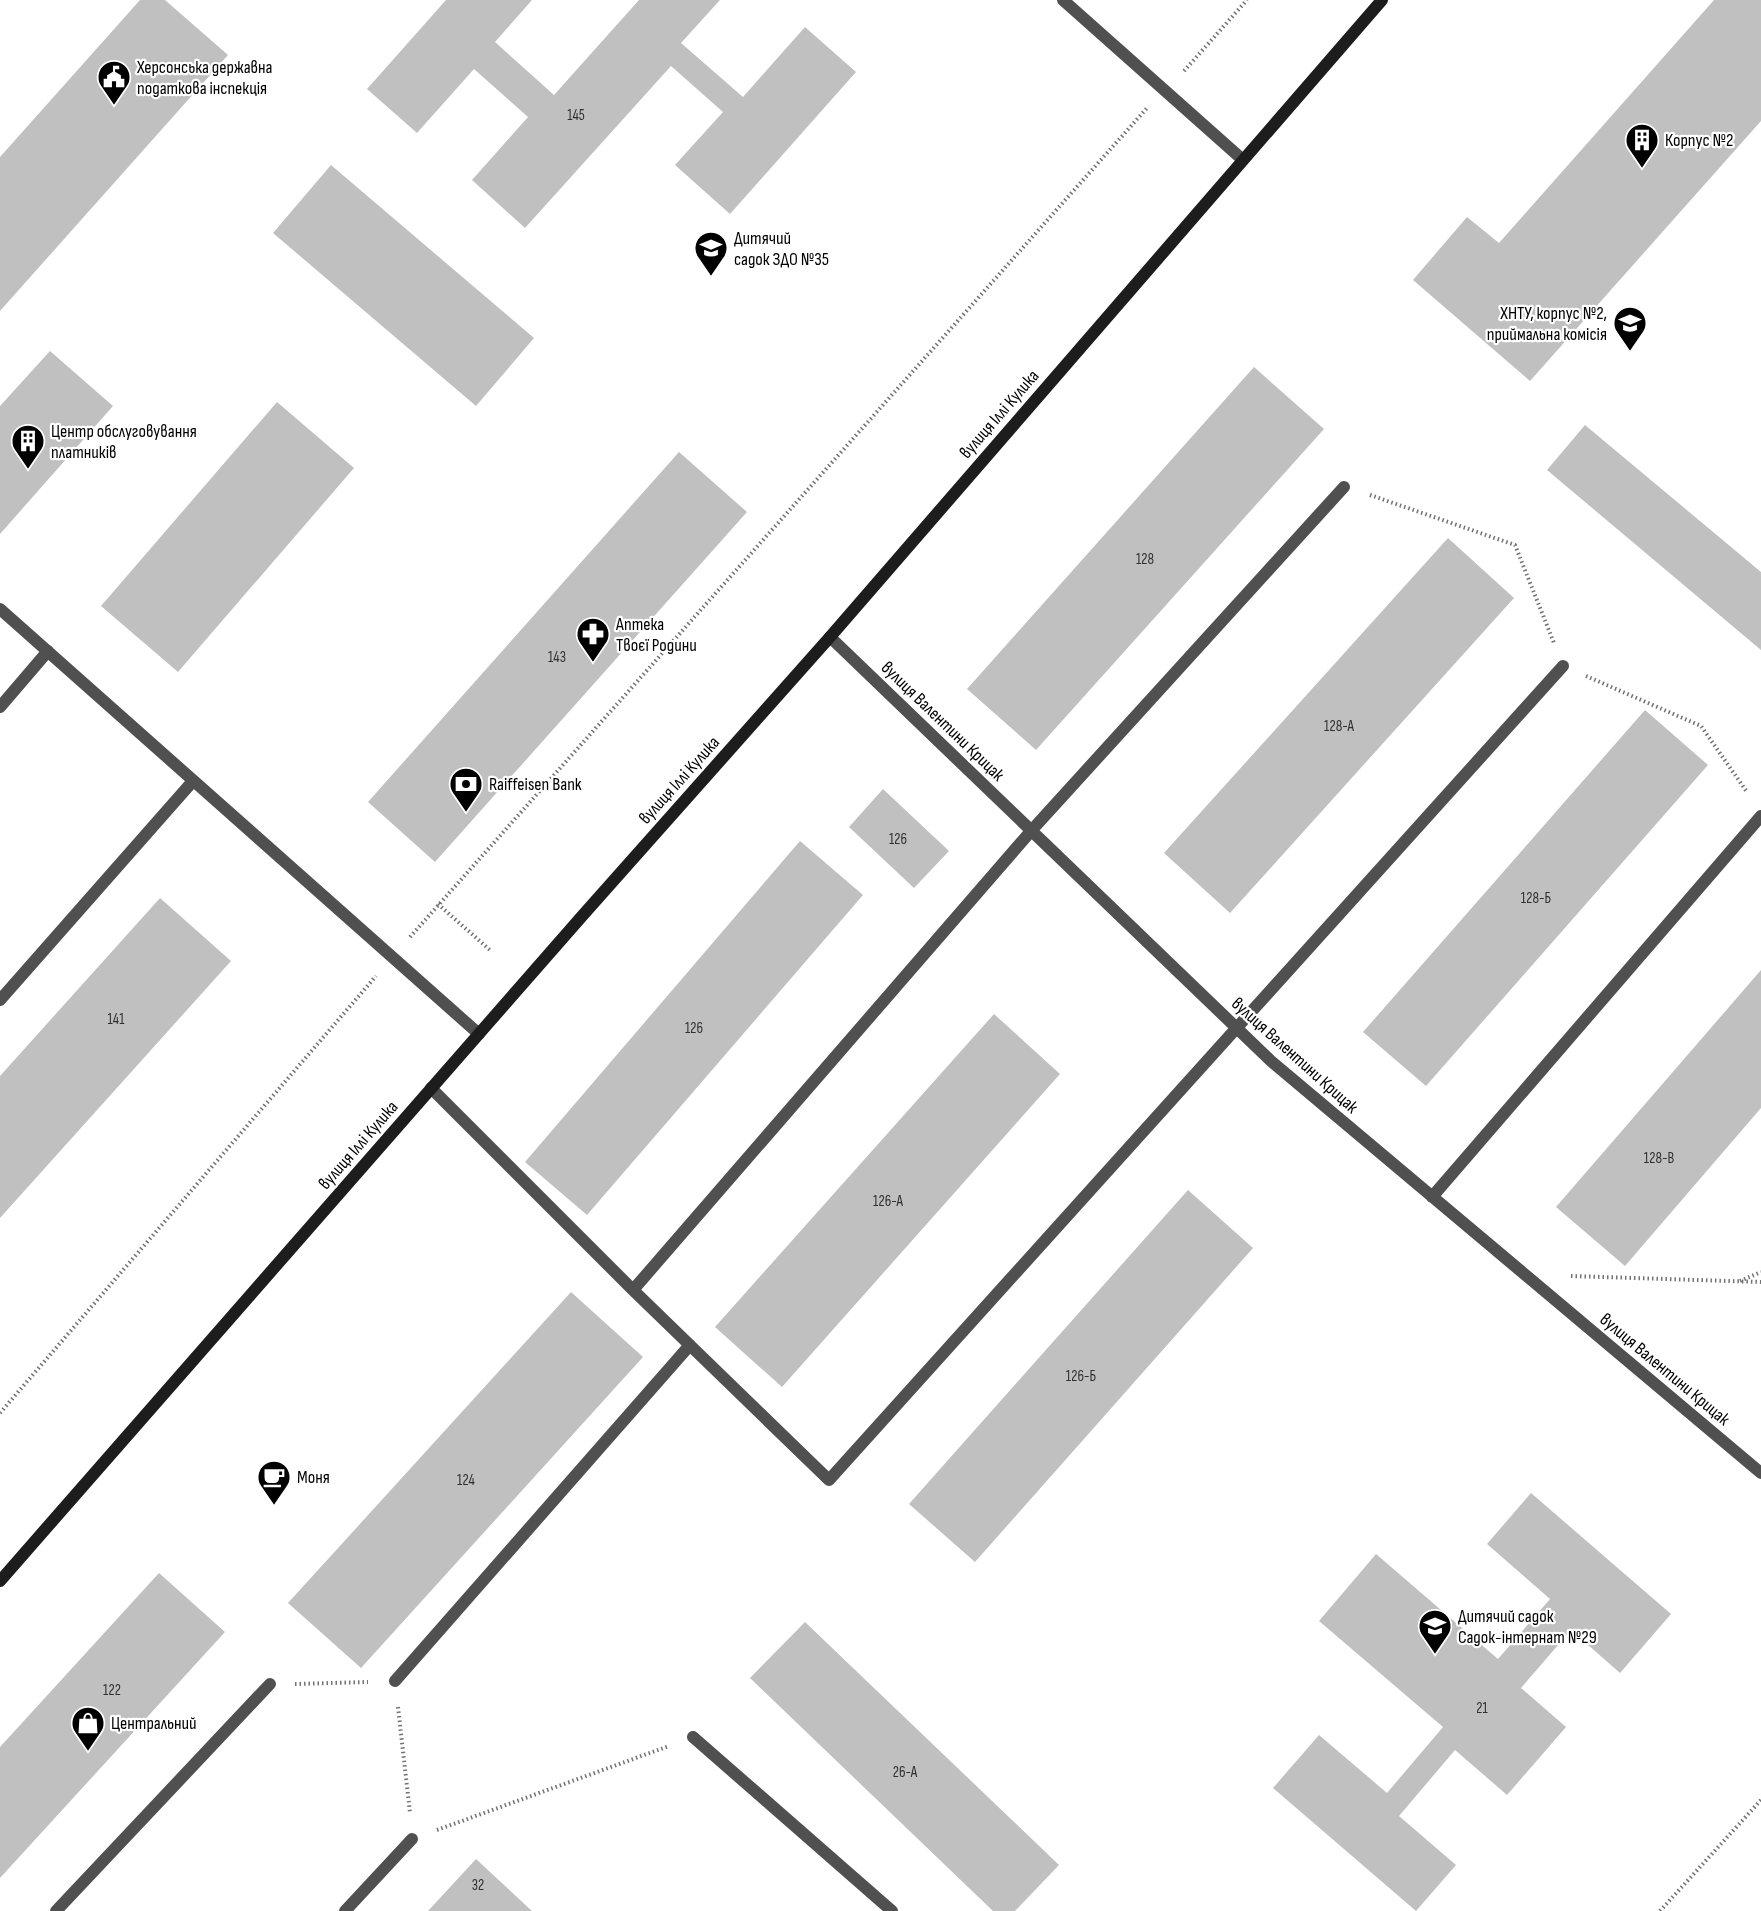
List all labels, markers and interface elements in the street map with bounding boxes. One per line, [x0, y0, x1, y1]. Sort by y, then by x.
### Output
place label: Херсонська державна податкова інспекція [136, 57, 273, 99]
public building icon: Херсонська державна податкова інспекція [96, 59, 132, 106]
house number: 145 [567, 106, 585, 125]
building icon: Корпус №2 [1624, 122, 1660, 169]
place label: Корпус №2 [1665, 130, 1733, 151]
place label: Дитячий садок ЗДО №35 [734, 228, 829, 270]
school or university icon: Дитячий садок ЗДО №35 [693, 230, 729, 277]
place label: ХНТУ, корпус №2, приймальна комісія [1487, 303, 1607, 345]
school or university icon: ХНТУ, корпус №2, приймальна комісія [1612, 305, 1648, 352]
street label: вулиця Іллі Кулика [955, 366, 1044, 463]
place label: Центр обслуговування платників [51, 421, 197, 463]
building icon: Центр обслуговування платників [10, 423, 46, 470]
house number: 128 [1136, 550, 1154, 569]
place label: Аптека Твоєї Родини [615, 614, 697, 656]
pharmacy icon: Аптека Твоєї Родини [575, 616, 611, 663]
house number: 143 [548, 648, 566, 667]
street label: вулиця Валентини Крицак [877, 657, 1009, 786]
house number: 128-А [1324, 717, 1354, 736]
street label: вулиця Іллі Кулика [635, 732, 724, 828]
bank icon: Raiffeisen Bank [448, 766, 484, 813]
place label: Raiffeisen Bank [489, 774, 582, 795]
house number: 126 [889, 830, 907, 849]
house number: 128-Б [1521, 889, 1552, 908]
street label: вулиця Валентини Крицак [1227, 993, 1362, 1118]
house number: 141 [108, 1010, 125, 1029]
house number: 126 [685, 1019, 703, 1038]
street label: вулиця Іллі Кулика [314, 1097, 403, 1194]
house number: 128-В [1644, 1149, 1674, 1168]
house number: 126-А [873, 1192, 903, 1211]
street label: вулиця Валентини Крицак [1595, 1309, 1734, 1430]
house number: 126-Б [1066, 1367, 1097, 1386]
cafe icon: Моня [256, 1459, 292, 1506]
place label: Моня [297, 1467, 330, 1488]
house number: 124 [457, 1471, 475, 1490]
place label: Дитячий садок Садок-інтернат №29 [1458, 1606, 1597, 1648]
school or university icon: Дитячий садок Садок-інтернат №29 [1417, 1608, 1453, 1655]
house number: 122 [103, 1681, 121, 1700]
house number: 21 [1476, 1699, 1488, 1718]
shop icon: Центральний [70, 1705, 106, 1752]
place label: Центральний [111, 1713, 197, 1734]
house number: 26-А [893, 1763, 918, 1782]
house number: 32 [472, 1876, 484, 1895]

